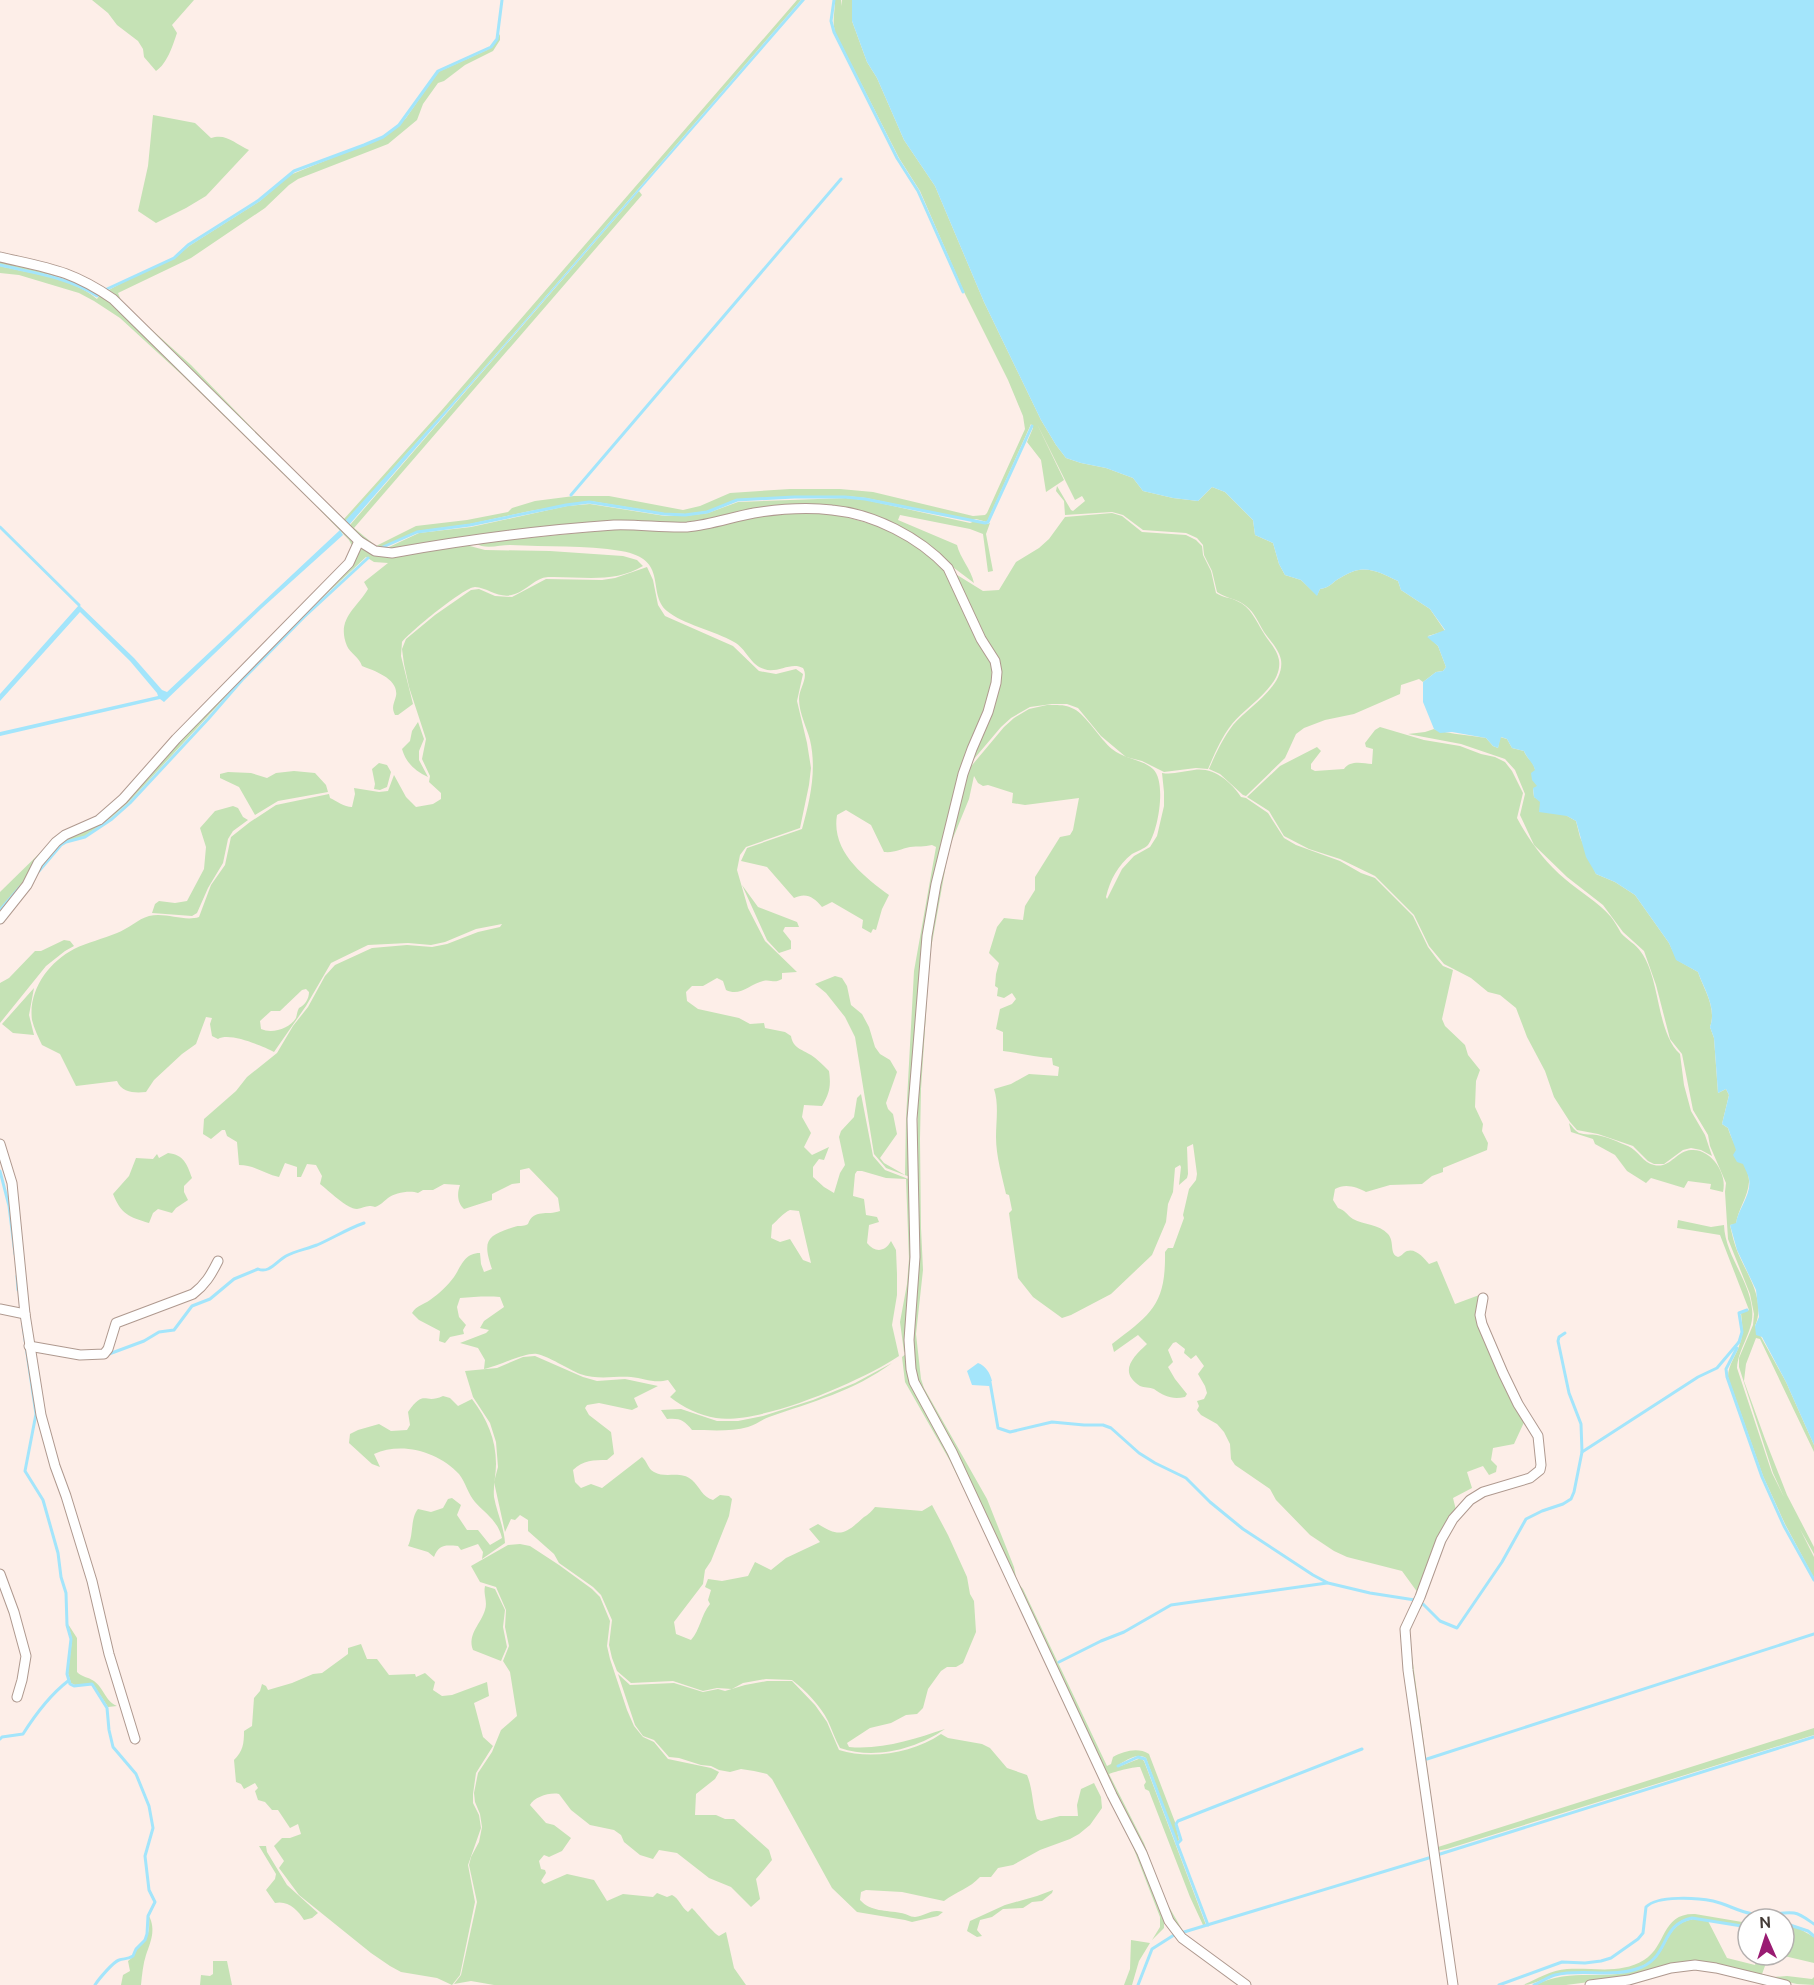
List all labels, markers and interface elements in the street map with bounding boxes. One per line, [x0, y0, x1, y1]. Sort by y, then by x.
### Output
north arrow [1736, 1907, 1796, 1967]
text: N [1759, 1913, 1772, 1931]

